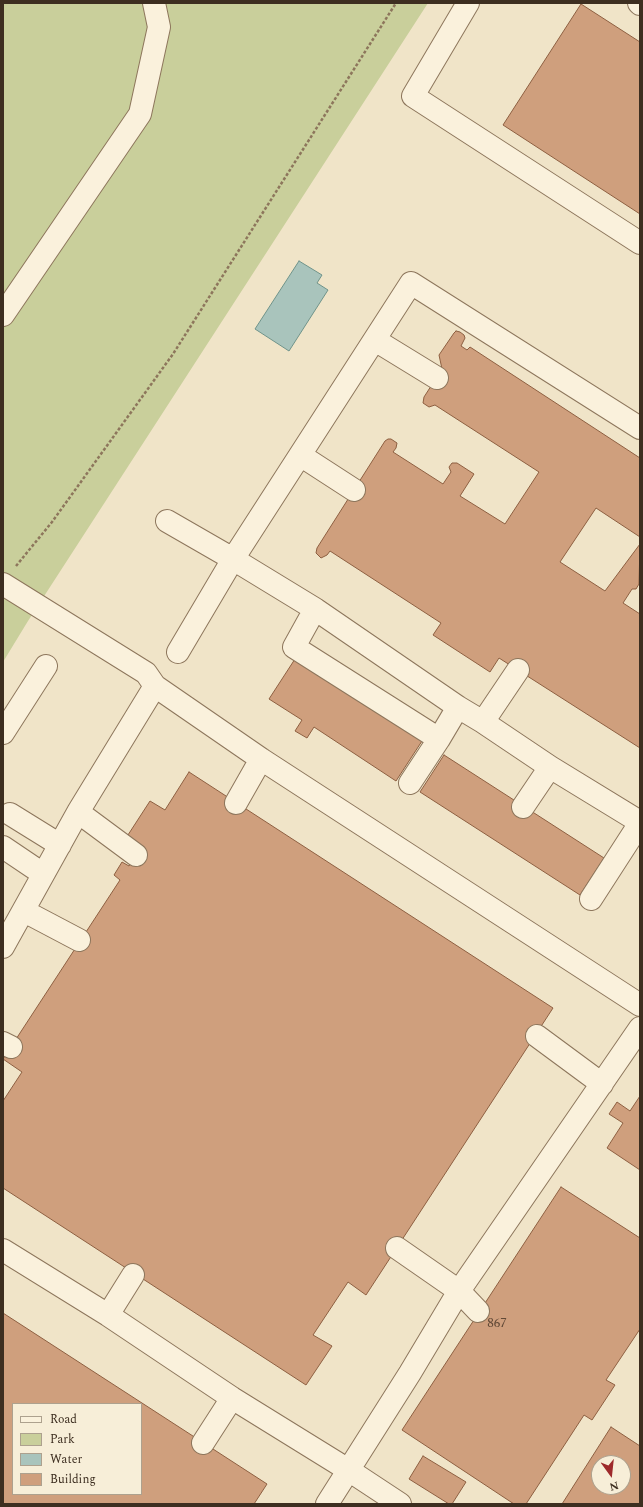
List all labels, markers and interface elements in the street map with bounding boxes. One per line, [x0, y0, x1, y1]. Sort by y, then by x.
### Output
house number: 867 [487, 1316, 507, 1332]
legend [12, 1403, 142, 1495]
text: Road [50, 1410, 77, 1429]
text: Park [50, 1430, 75, 1449]
text: Water [50, 1450, 82, 1469]
north arrow [591, 1455, 631, 1495]
text: Building [50, 1470, 96, 1489]
text: N [607, 1477, 621, 1495]

